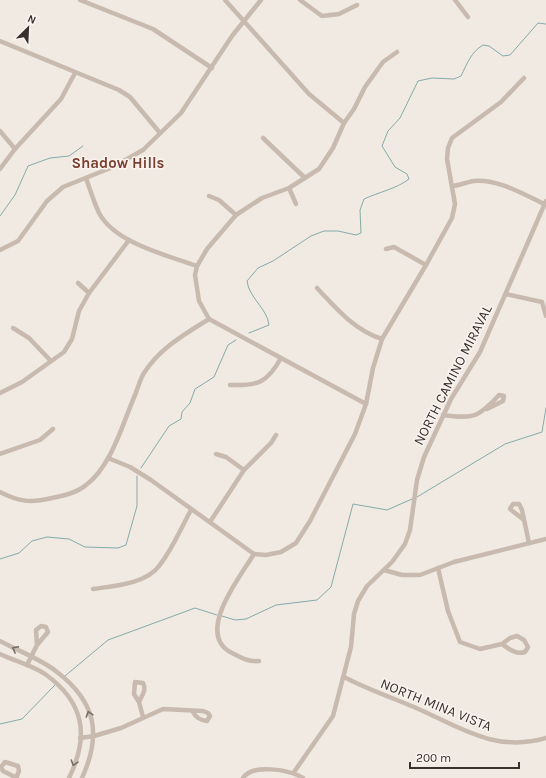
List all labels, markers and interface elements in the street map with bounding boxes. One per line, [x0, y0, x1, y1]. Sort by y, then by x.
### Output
north arrow [8, 8, 48, 48]
text: N [26, 12, 38, 27]
district label: Shadow Hills [71, 154, 165, 172]
street label: NORTH CAMINO MIRAVAL [410, 302, 496, 448]
one-way arrow [12, 647, 20, 654]
street label: NORTH MINA VISTA [378, 675, 494, 735]
one-way arrow [86, 710, 94, 717]
scale bar [410, 744, 519, 770]
text: 200 m [416, 751, 451, 765]
one-way arrow [70, 759, 79, 766]

